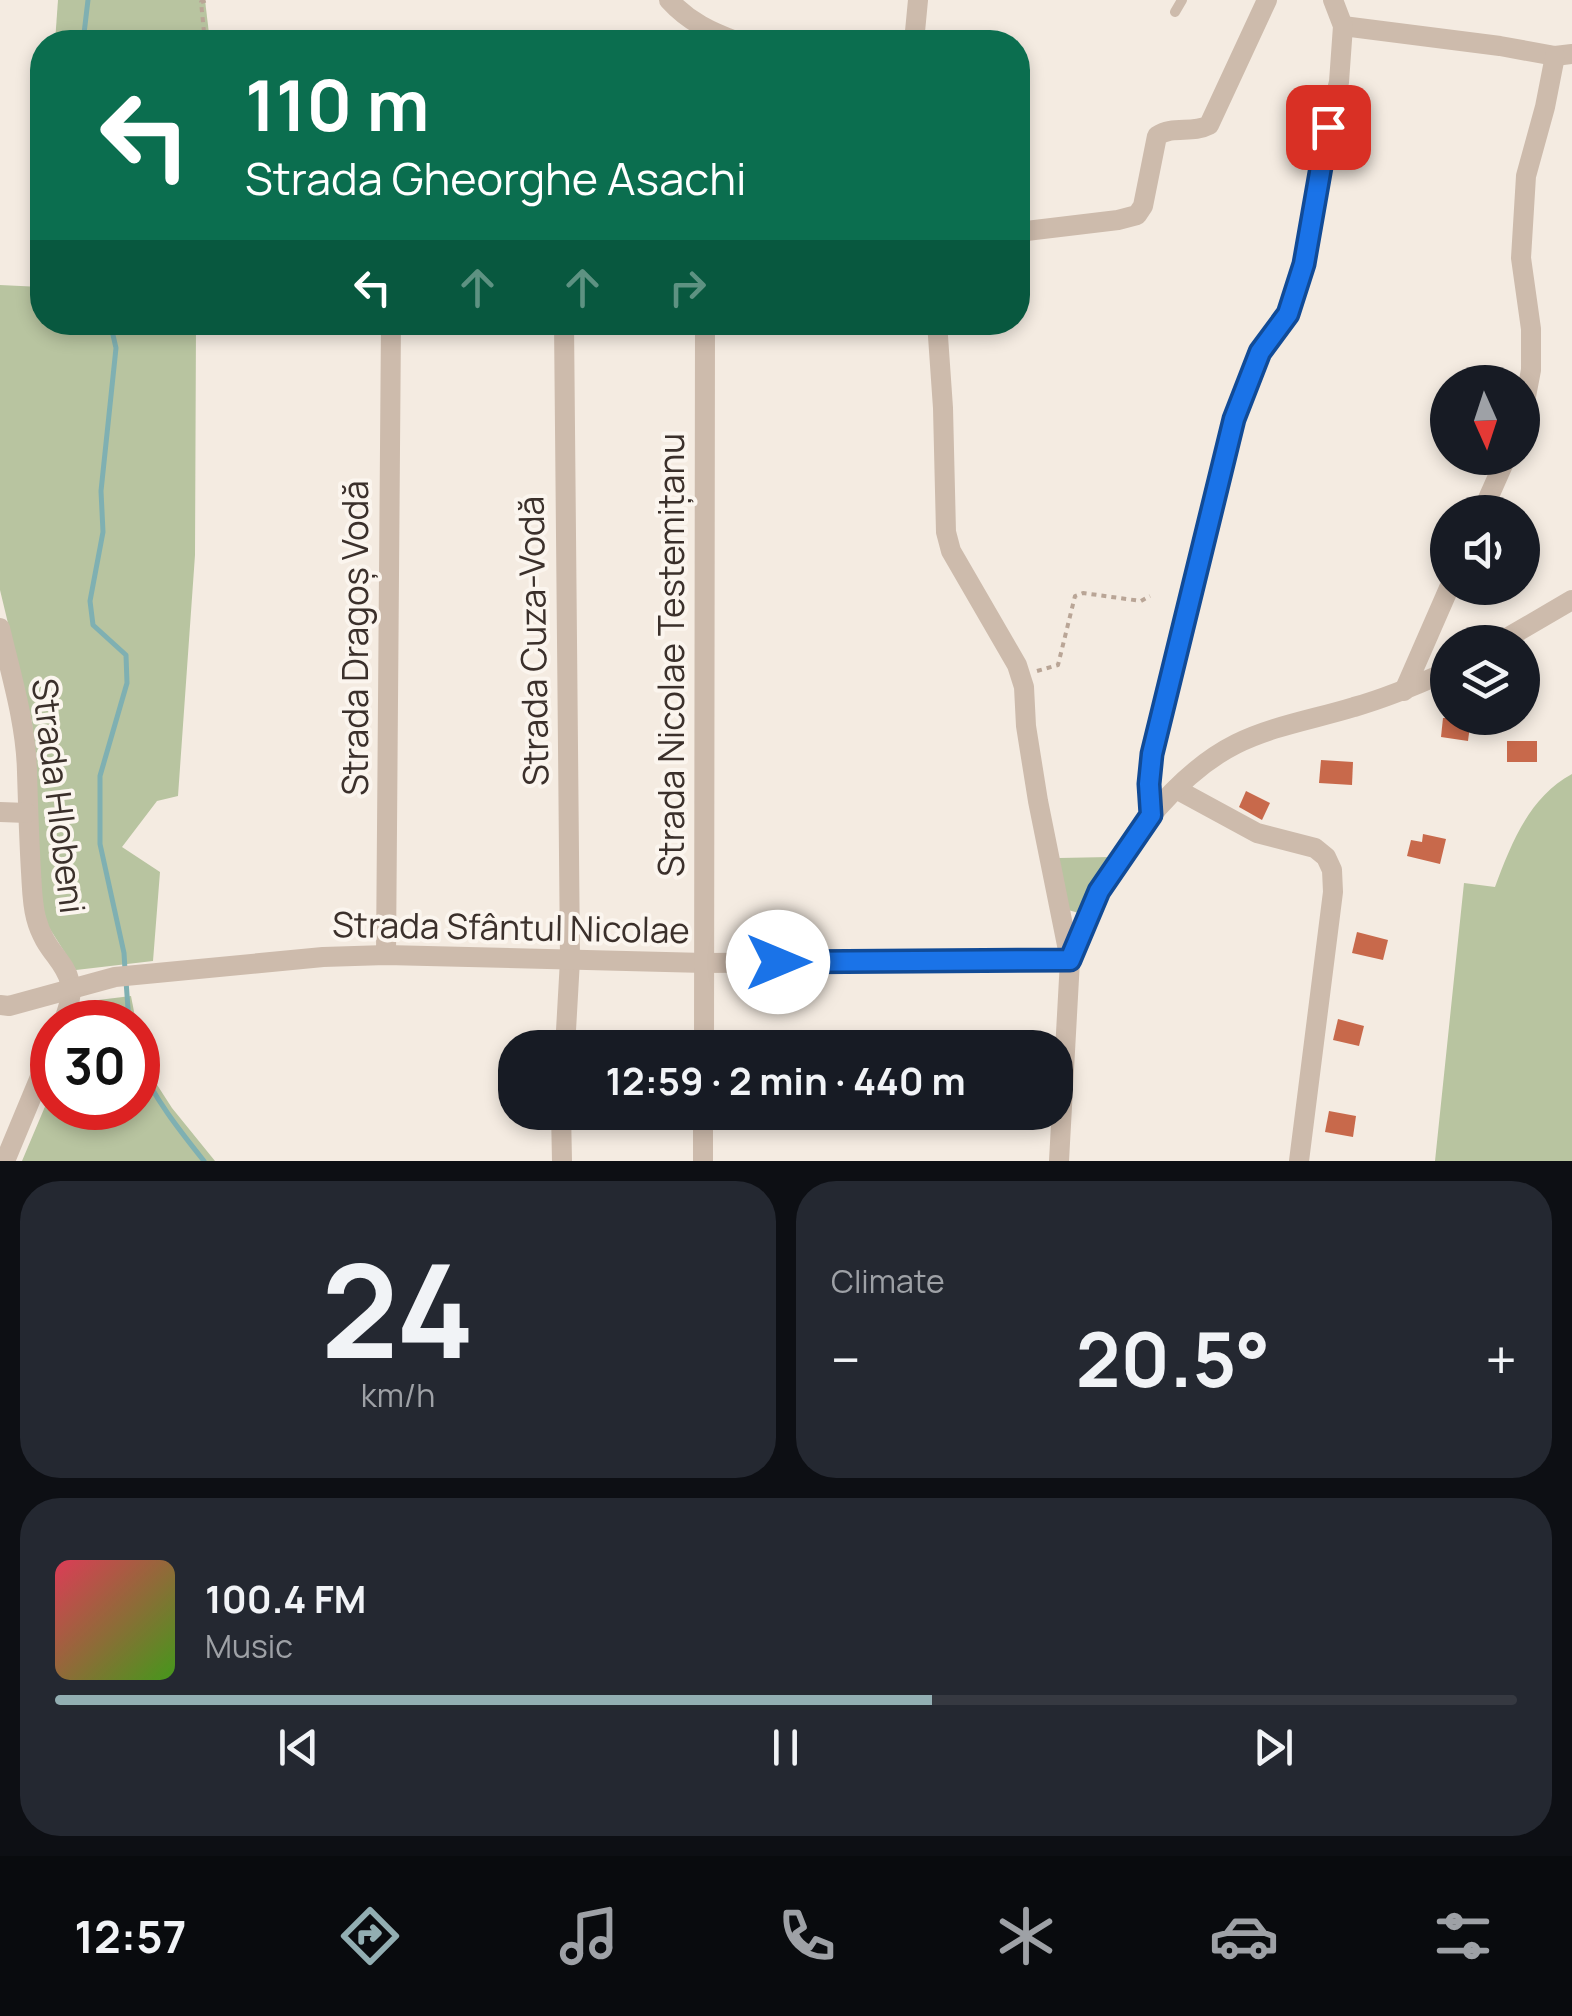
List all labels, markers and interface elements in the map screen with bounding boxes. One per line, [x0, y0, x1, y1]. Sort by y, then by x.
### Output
text: 110 m [245, 56, 429, 152]
icon: left [80, 70, 210, 200]
pin [1286, 85, 1371, 170]
icon: arrive [1301, 100, 1356, 155]
text: Strada Gheorghe Asachi [245, 147, 746, 209]
icon: left [345, 260, 400, 315]
icon: ahead [450, 260, 505, 315]
icon: ahead [555, 260, 610, 315]
icon: right [660, 260, 715, 315]
north arrow [1430, 365, 1540, 475]
map controls [1430, 365, 1540, 735]
street label: Strada Nicolae Testemițanu [647, 433, 695, 877]
street label: Strada Dragoș Vodă [331, 480, 379, 796]
button: sound [1430, 495, 1540, 605]
street label: Strada Cuza-Vodă [506, 496, 560, 786]
button: layers [1430, 625, 1540, 735]
street label: Strada Hlobeni [21, 676, 97, 916]
street label: Strada Sfântul Nicolae [332, 900, 690, 954]
position arrow [726, 910, 830, 1014]
speed limit sign: 30 [30, 1000, 160, 1130]
text: 12:59 · 2 min · 440 m [605, 1054, 966, 1106]
text: 24 [321, 1219, 475, 1397]
text: Climate [831, 1259, 945, 1303]
text: 20.5° [1076, 1307, 1270, 1410]
text: − [831, 1321, 861, 1397]
text: + [1485, 1321, 1517, 1397]
text: km/h [361, 1373, 435, 1417]
text: 100.4 FM [205, 1572, 366, 1624]
text: Music [205, 1624, 293, 1668]
icon: previous [271, 1720, 326, 1775]
icon: pause [758, 1720, 813, 1775]
icon: next [1246, 1720, 1301, 1775]
icon: directions [335, 1901, 405, 1971]
icon: music [554, 1901, 624, 1971]
icon: phone [772, 1901, 842, 1971]
icon: climate [991, 1901, 1061, 1971]
icon: car [1209, 1901, 1279, 1971]
icon: filters [1428, 1901, 1498, 1971]
text: 12:57 [74, 1905, 187, 1967]

